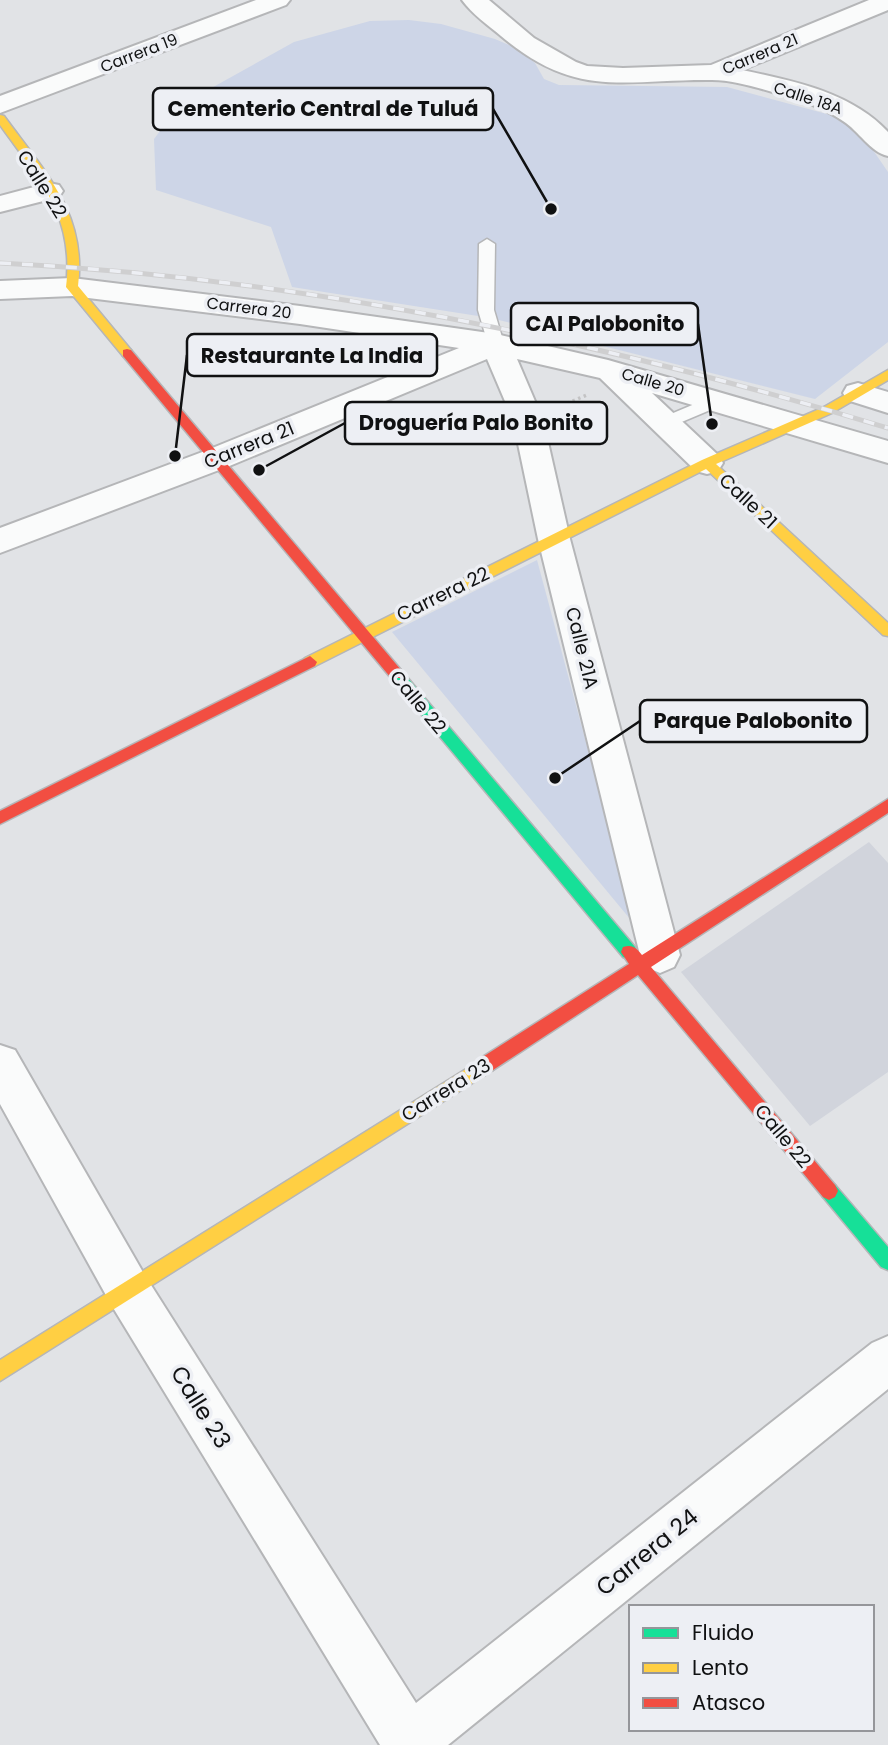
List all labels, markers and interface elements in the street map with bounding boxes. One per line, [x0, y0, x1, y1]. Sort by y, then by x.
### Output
street label: Carrera 19 [97, 28, 181, 78]
street label: Carrera 21 [718, 28, 802, 80]
street label: Calle 18A [771, 76, 846, 120]
callout: Cementerio Central de Tuluá [153, 88, 493, 130]
text: Cementerio Central de Tuluá [167, 94, 479, 123]
street label: Calle 22 [11, 145, 74, 223]
street label: Carrera 20 [205, 291, 293, 325]
callout: CAI Palobonito [511, 303, 698, 345]
text: CAI Palobonito [526, 309, 684, 338]
callout: Restaurante La India [187, 334, 437, 376]
text: Restaurante La India [201, 341, 423, 370]
street label: Calle 20 [619, 362, 687, 402]
callout: Droguería Palo Bonito [345, 402, 607, 444]
text: Droguería Palo Bonito [359, 408, 593, 437]
street label: Carrera 21 [200, 415, 298, 475]
street label: Calle 21 [713, 467, 783, 535]
street label: Carrera 22 [392, 560, 494, 628]
street label: Calle 21A [559, 604, 605, 692]
street label: Calle 22 [383, 664, 453, 740]
callout: Parque Palobonito [640, 700, 867, 742]
text: Parque Palobonito [654, 706, 852, 735]
street label: Carrera 23 [396, 1052, 496, 1128]
street label: Calle 22 [748, 1098, 818, 1174]
street label: Calle 23 [163, 1360, 239, 1454]
street label: Carrera 24 [589, 1501, 705, 1603]
legend [629, 1605, 874, 1731]
text: Fluido [692, 1618, 754, 1647]
text: Lento [692, 1653, 749, 1682]
text: Atasco [692, 1688, 765, 1717]

